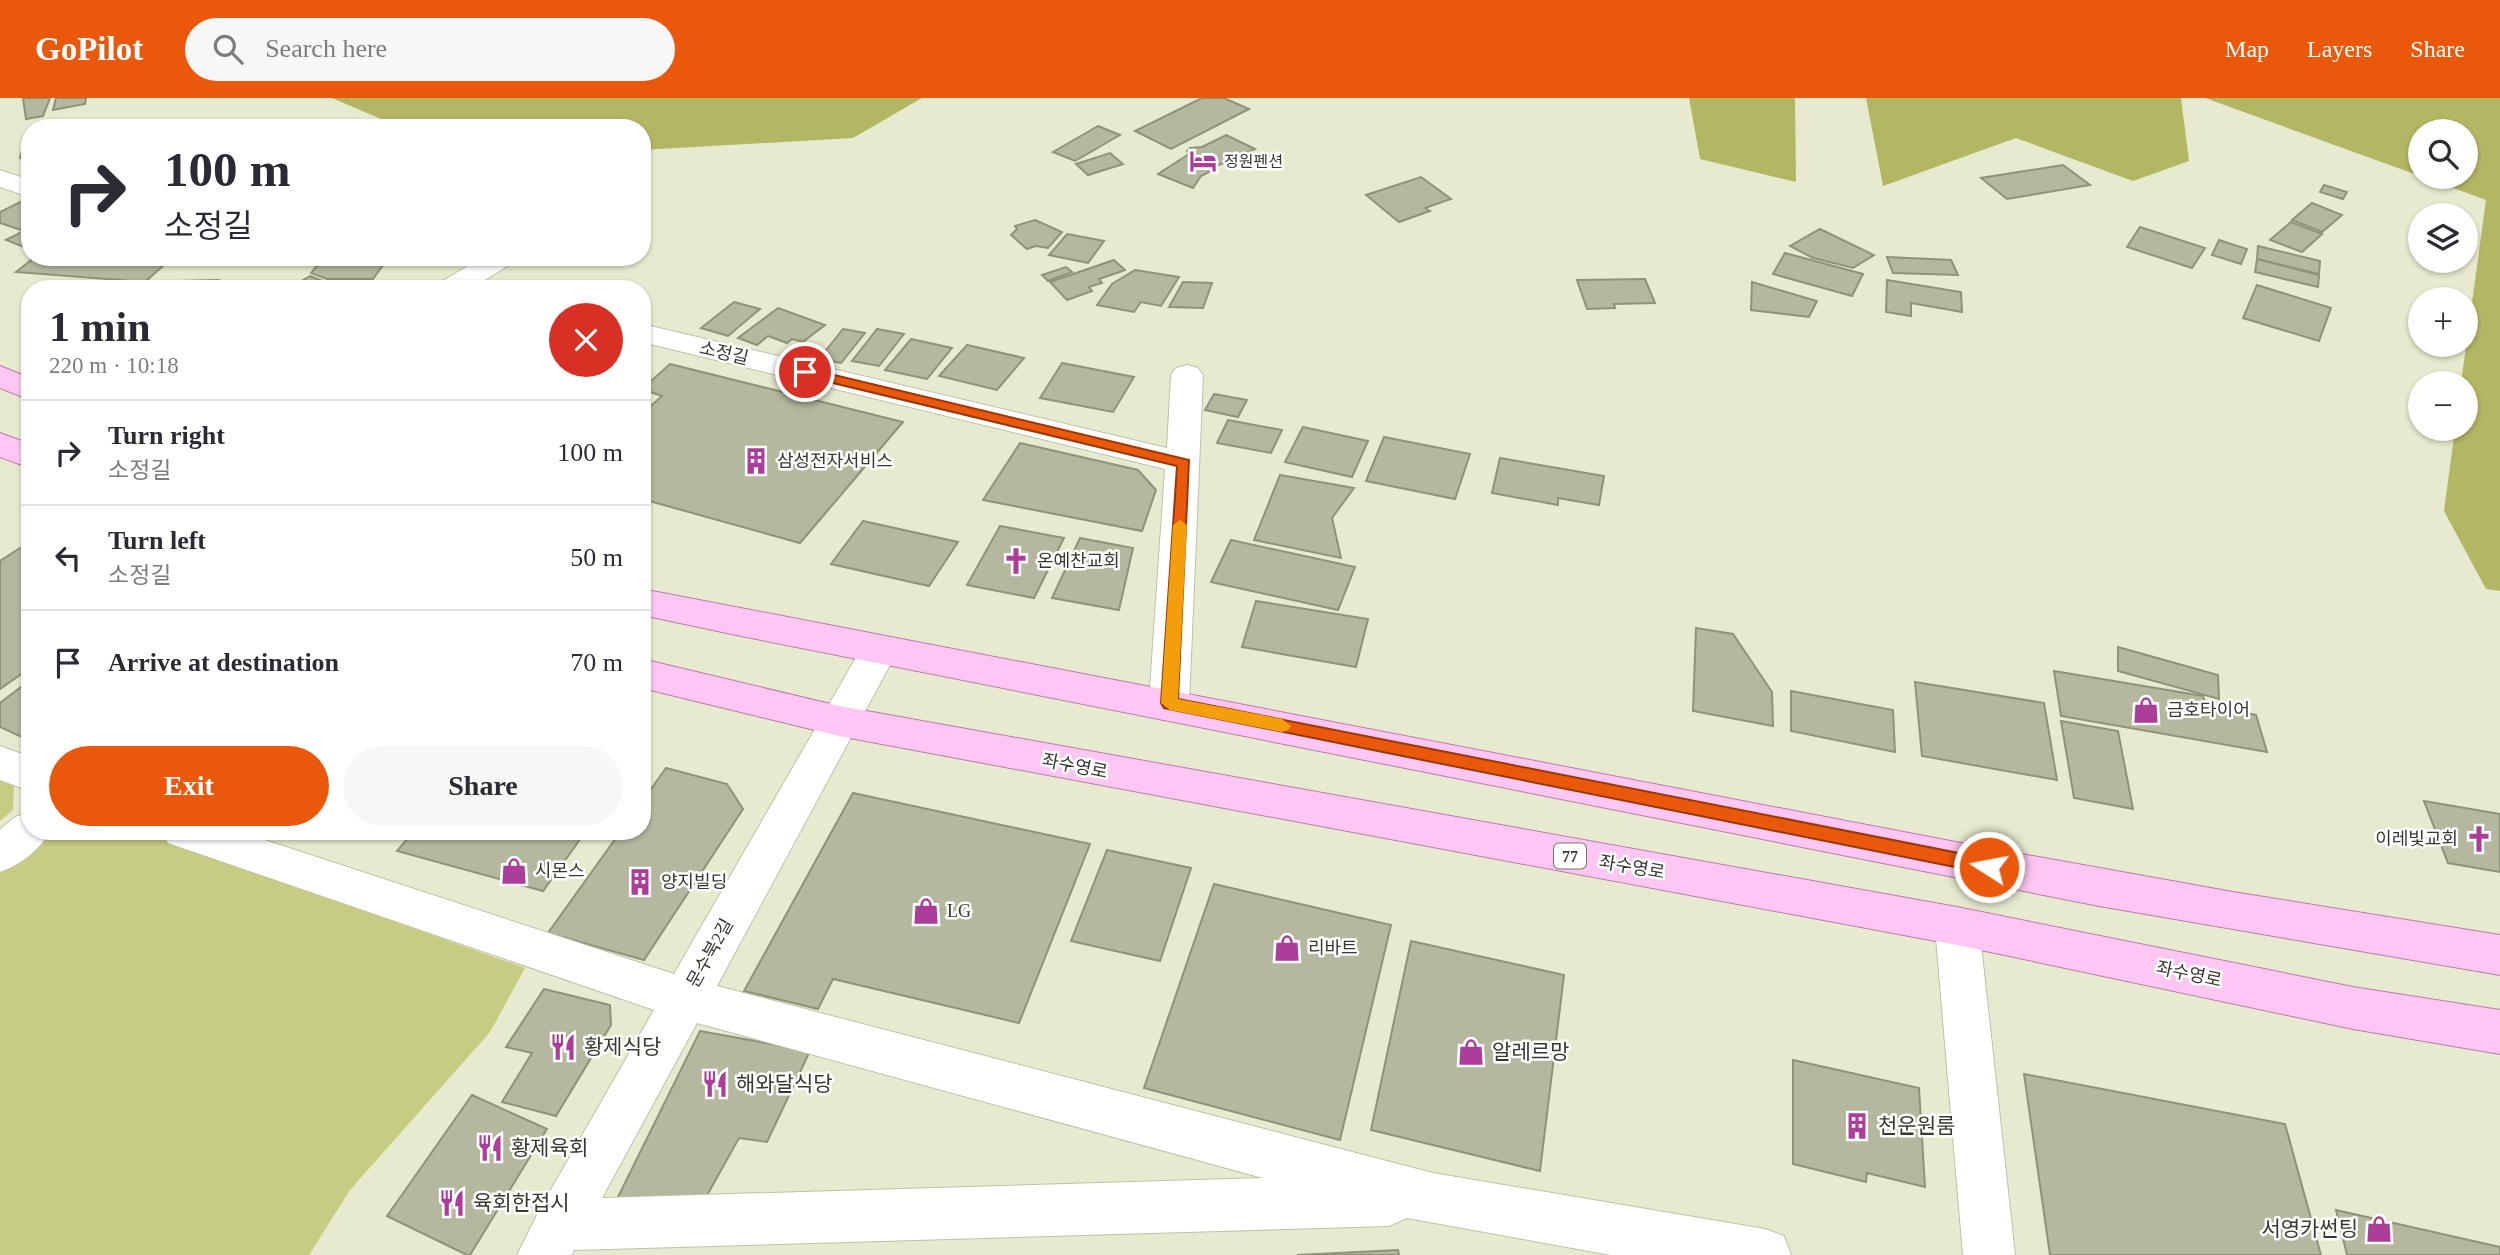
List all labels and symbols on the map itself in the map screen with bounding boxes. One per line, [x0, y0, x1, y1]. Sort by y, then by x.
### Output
hotel icon: 정원펜션 [1188, 146, 1218, 176]
place label: 정원펜션 [1224, 153, 1283, 170]
street label: 소정길 [698, 338, 750, 368]
pin [775, 342, 835, 402]
building icon: 삼성전자서비스 [741, 446, 771, 476]
place label: 삼성전자서비스 [777, 451, 893, 471]
church icon: 온예찬교회 [1001, 546, 1031, 576]
place label: 온예찬교회 [1037, 551, 1120, 571]
shop icon: 금호타이어 [2131, 695, 2161, 725]
place label: 금호타이어 [2167, 700, 2250, 720]
street label: 좌수영로 [1041, 750, 1109, 782]
church icon: 이레빛교회 [2464, 824, 2494, 854]
place label: 이레빛교회 [2375, 829, 2458, 849]
position arrow [1952, 830, 2026, 904]
road number: 77 [1554, 844, 1586, 869]
street label: 좌수영로 [1598, 851, 1666, 883]
shop icon: 시몬스 [499, 856, 529, 886]
place label: 시몬스 [535, 861, 585, 881]
building icon: 양지빌딩 [625, 867, 655, 897]
place label: 양지빌딩 [661, 872, 727, 892]
shop icon: LG [911, 896, 941, 926]
place label: LG [947, 901, 971, 921]
street label: 문수북2길 [683, 915, 737, 991]
shop icon: 리바트 [1272, 933, 1302, 963]
place label: 리바트 [1308, 938, 1358, 958]
street label: 좌수영로 [2155, 957, 2223, 991]
restaurant icon: 황제식당 [548, 1032, 578, 1062]
place label: 황제식당 [584, 1035, 661, 1059]
shop icon: 알레르망 [1456, 1037, 1486, 1067]
place label: 알레르망 [1492, 1040, 1569, 1064]
restaurant icon: 해와달식당 [700, 1069, 730, 1099]
place label: 해와달식당 [736, 1072, 833, 1096]
building icon: 천운원룸 [1842, 1111, 1872, 1141]
place label: 천운원룸 [1878, 1114, 1955, 1138]
restaurant icon: 황제육회 [475, 1133, 505, 1163]
place label: 황제육회 [511, 1136, 588, 1160]
restaurant icon: 육회한접시 [437, 1188, 467, 1218]
place label: 육회한접시 [473, 1191, 570, 1215]
shop icon: 서영카썬팅 [2364, 1214, 2394, 1244]
place label: 서영카썬팅 [2261, 1217, 2358, 1241]

